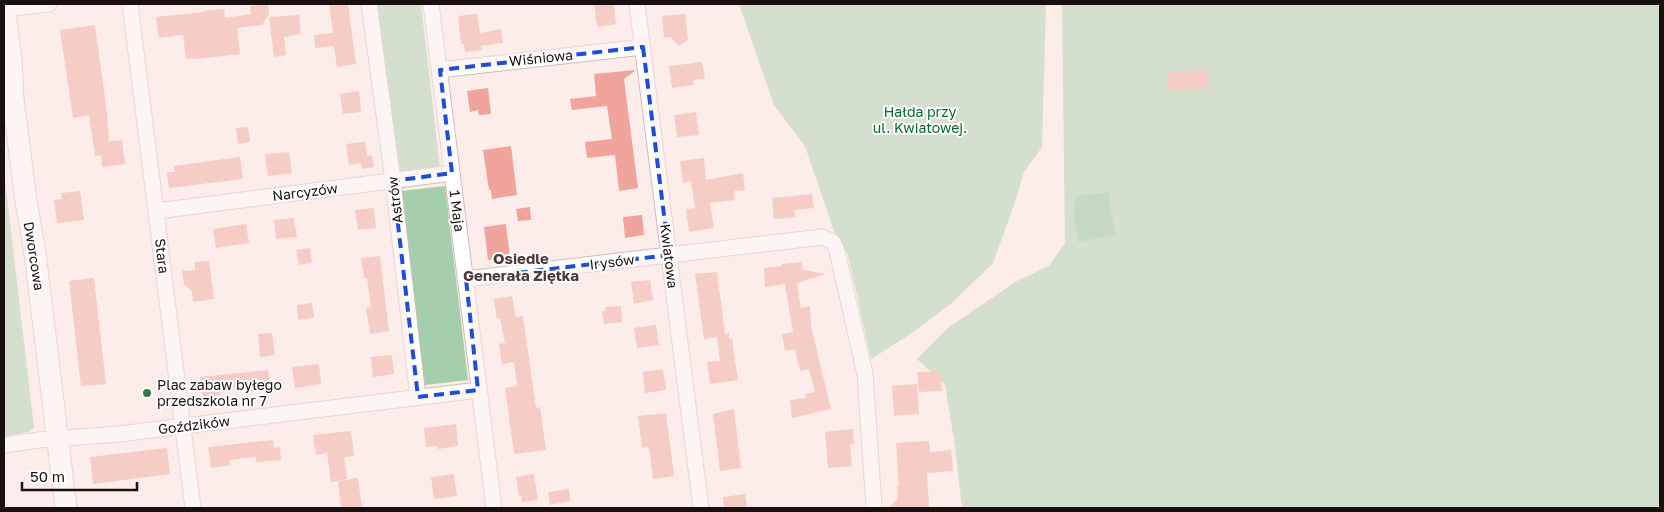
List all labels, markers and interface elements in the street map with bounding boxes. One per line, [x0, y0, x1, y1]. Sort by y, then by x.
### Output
street label: Wiśniowa [508, 46, 574, 69]
park label: Hałda przy ul. Kwiatowej. [873, 103, 967, 136]
street label: Astrów [383, 176, 406, 225]
street label: Narcyzów [271, 179, 339, 204]
street label: 1 Maja [447, 189, 468, 233]
street label: Dworcowa [21, 220, 48, 292]
street label: Kwiatowa [657, 223, 682, 289]
street label: Stara [152, 237, 173, 275]
district label: Osiedle Generała Ziętka [463, 249, 579, 284]
street label: Irysów [589, 250, 635, 273]
place label: Plac zabaw byłego przedszkola nr 7 [157, 376, 282, 409]
marker: Plac zabaw byłego przedszkola nr 7 [141, 387, 153, 399]
street label: Goździków [157, 412, 231, 437]
scale bar [22, 460, 138, 492]
text: 50 m [30, 467, 65, 485]

